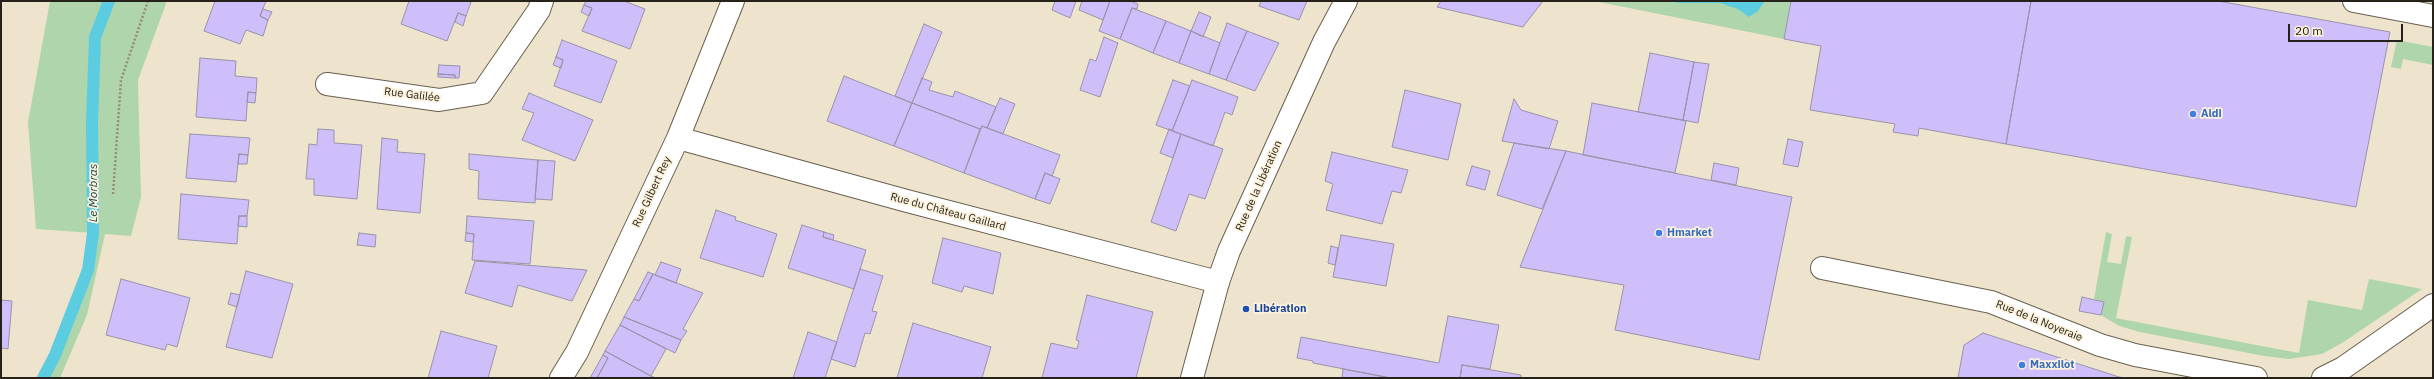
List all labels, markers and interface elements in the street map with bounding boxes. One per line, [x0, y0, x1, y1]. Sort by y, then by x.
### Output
scale bar [2290, 16, 2405, 42]
text: 20 m [2295, 23, 2323, 38]
street label: Rue Galilée [383, 85, 441, 105]
place label: Aldi [2201, 107, 2222, 121]
marker: Aldi [2188, 109, 2198, 119]
street label: Rue de la Libération [1233, 139, 1285, 233]
street label: Rue Gilbert Rey [630, 154, 674, 230]
water label: Le Morbras [87, 164, 101, 222]
street label: Rue du Château Gaillard [889, 190, 1007, 234]
place label: Hmarket [1667, 226, 1712, 240]
marker: Hmarket [1654, 228, 1664, 238]
street label: Rue de la Noyeraie [1994, 298, 2084, 344]
place label: Libération [1254, 302, 1306, 316]
marker: Libération [1241, 304, 1251, 314]
place label: Maxxilot [2030, 358, 2074, 372]
marker: Maxxilot [2017, 360, 2027, 370]

